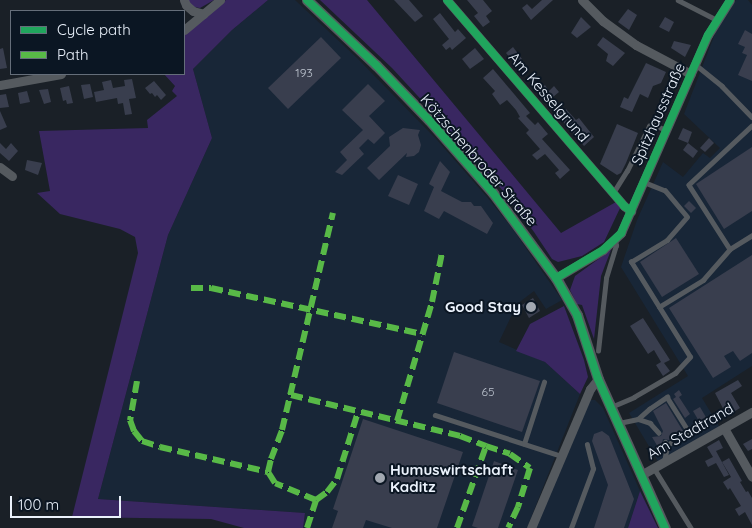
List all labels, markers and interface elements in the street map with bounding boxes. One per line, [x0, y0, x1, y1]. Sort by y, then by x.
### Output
legend [10, 10, 185, 75]
text: Cycle path [57, 20, 131, 39]
text: Path [57, 45, 89, 64]
street label: Am Kesselgrund [505, 48, 593, 146]
street label: Spitzhausstraße [627, 60, 689, 168]
house number: 193 [295, 66, 313, 80]
street label: Kötzschenbroder Straße [417, 90, 541, 230]
place label: Good Stay [445, 298, 521, 316]
marker: Good Stay [525, 301, 537, 313]
house number: 65 [482, 385, 494, 399]
street label: Am Stadtrand [644, 399, 736, 463]
place label: Humuswirtschaft Kaditz [390, 460, 513, 495]
marker: Humuswirtschaft Kaditz [374, 472, 386, 484]
scale bar [12, 486, 124, 518]
text: 100 m [18, 495, 59, 514]

